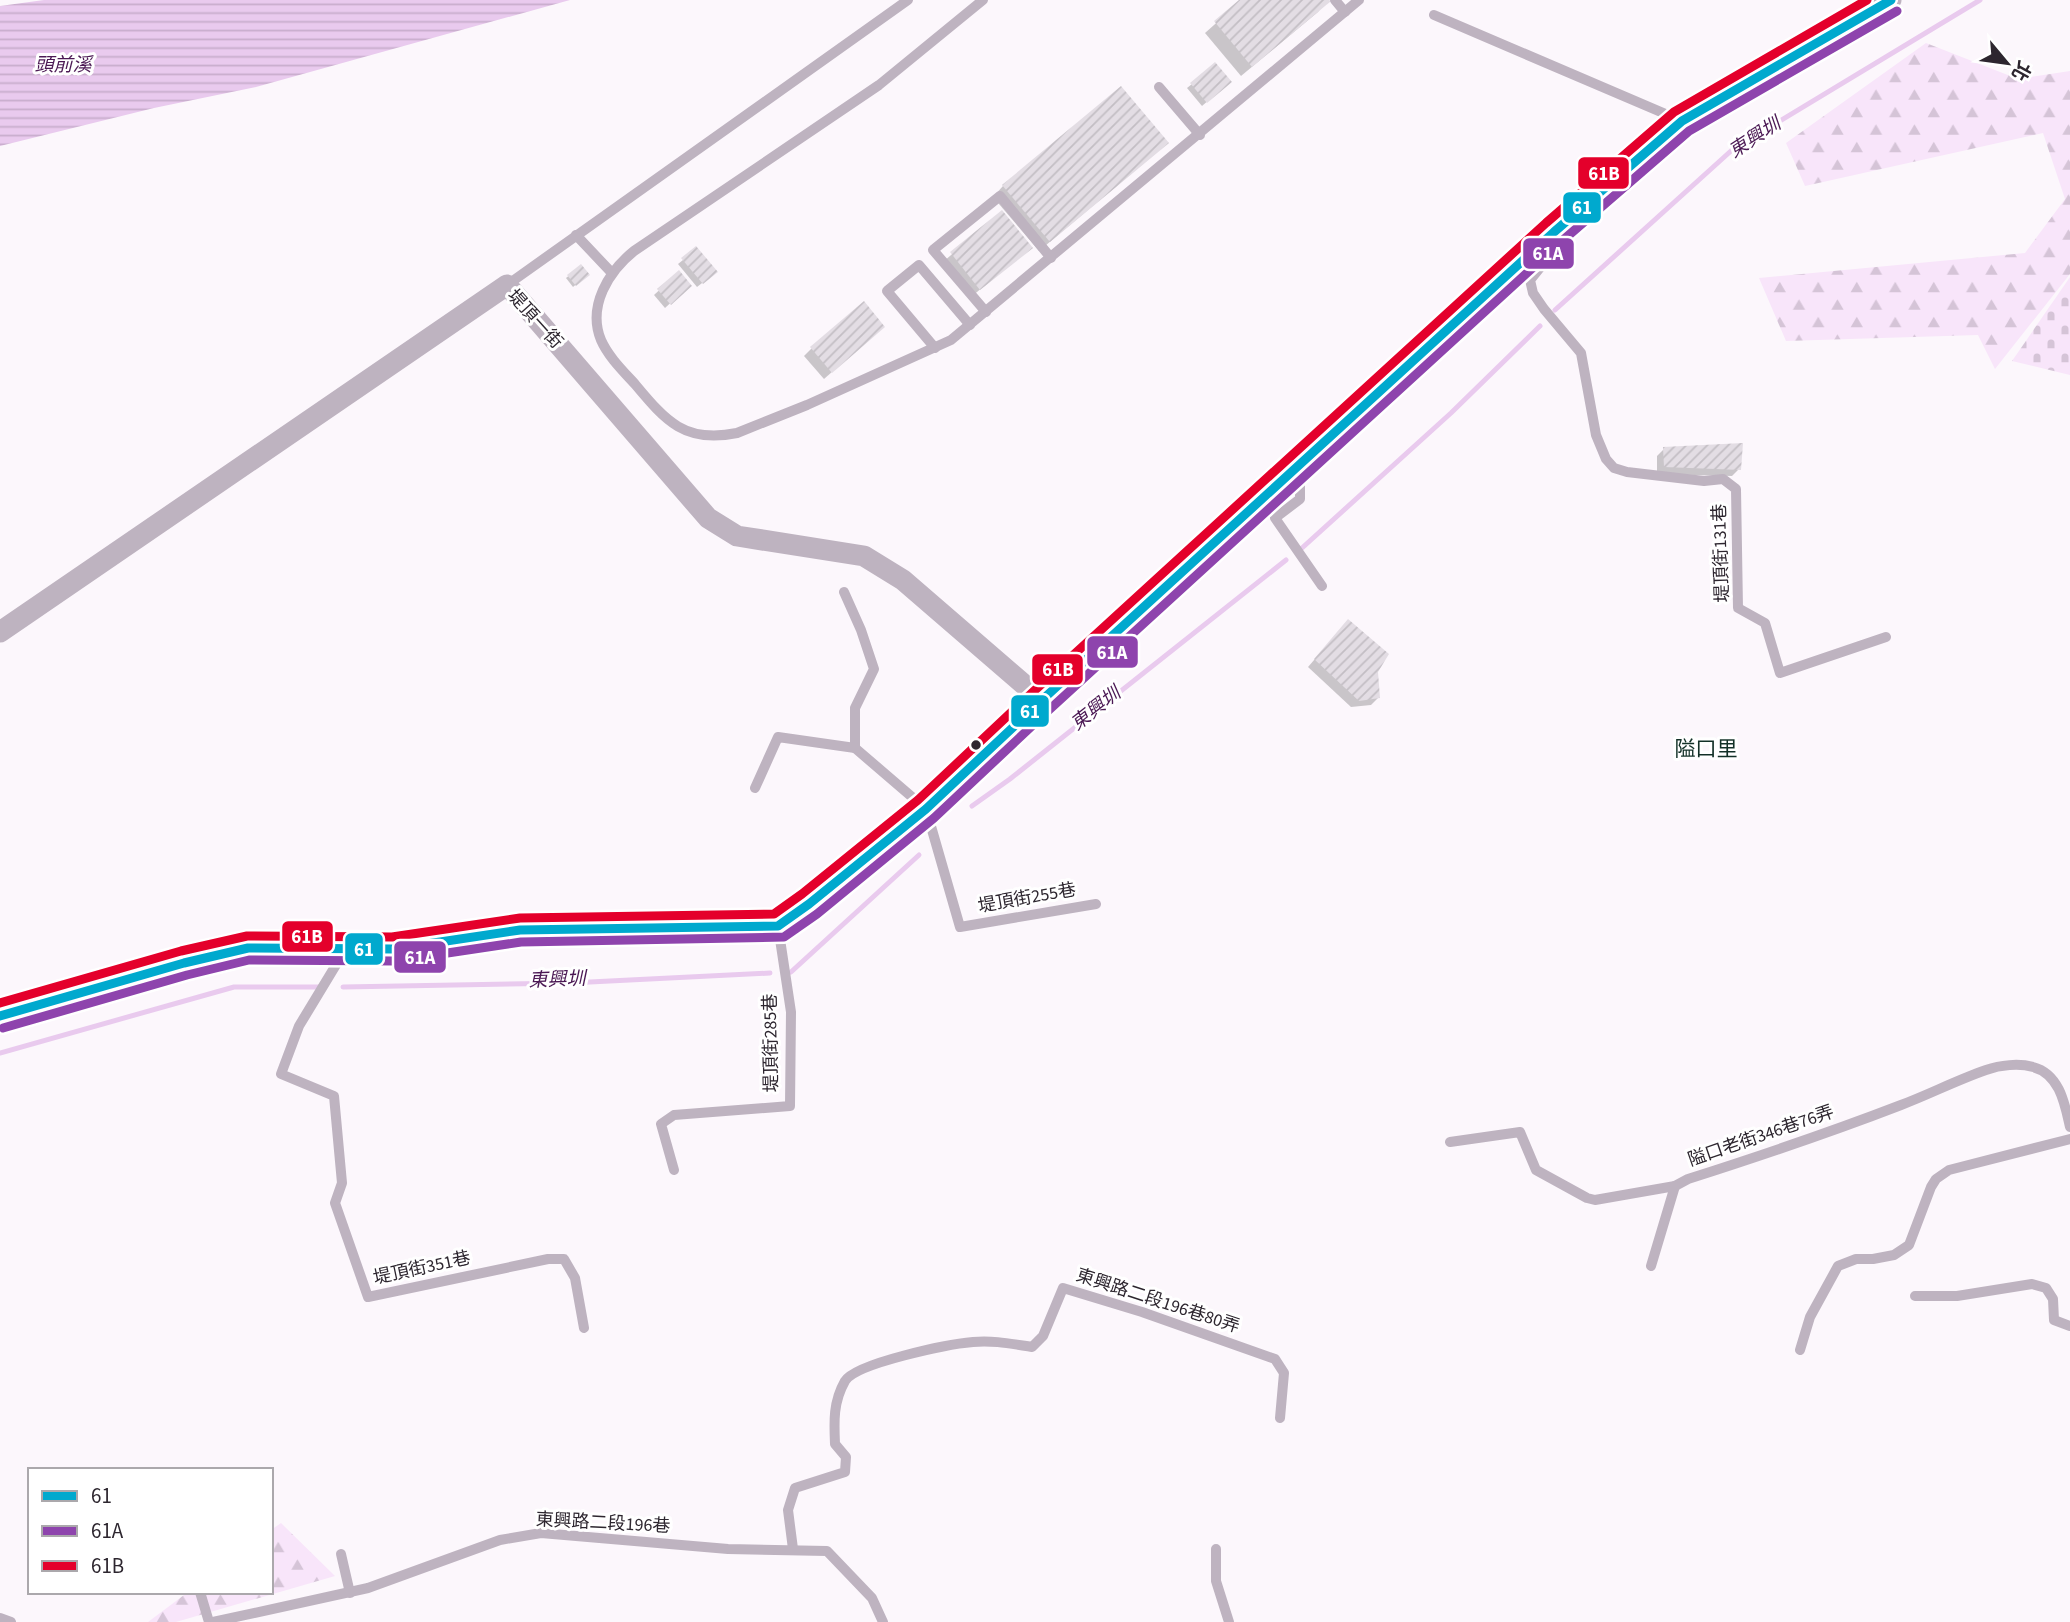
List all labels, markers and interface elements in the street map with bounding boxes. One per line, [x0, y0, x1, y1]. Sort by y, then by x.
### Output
north arrow [1972, 28, 2042, 98]
water label: 頭前溪 [34, 52, 94, 79]
text: 北 [2004, 56, 2037, 85]
water label: 東興圳 [1724, 110, 1789, 165]
line badge: 61B [1577, 156, 1630, 190]
text: 61B [1588, 161, 1620, 188]
line badge: 61 [1562, 191, 1602, 224]
text: 61 [1572, 195, 1592, 222]
line badge: 61A [1522, 237, 1575, 270]
text: 61A [1533, 241, 1564, 268]
street label: 堤頂一街 [502, 284, 568, 354]
street label: 堤頂街131巷 [1707, 503, 1735, 603]
line badge: 61A [1086, 635, 1139, 669]
text: 61A [1097, 640, 1128, 667]
line badge: 61B [1031, 653, 1084, 686]
text: 61B [1042, 657, 1074, 684]
water label: 東興圳 [1065, 679, 1129, 737]
line badge: 61 [1010, 694, 1050, 728]
text: 61 [1020, 699, 1040, 726]
district label: 隘口里 [1675, 734, 1738, 764]
unlabelled marker [969, 738, 983, 752]
street label: 堤頂街255巷 [976, 877, 1078, 919]
line badge: 61B [281, 920, 334, 953]
text: 61B [291, 924, 323, 951]
line badge: 61 [344, 932, 384, 966]
text: 61 [354, 937, 374, 964]
line badge: 61A [393, 940, 447, 974]
text: 61A [405, 945, 436, 972]
water label: 東興圳 [528, 965, 589, 994]
street label: 堤頂街285巷 [758, 993, 784, 1093]
street label: 隘口老街346巷76弄 [1685, 1099, 1837, 1173]
street label: 堤頂街351巷 [371, 1245, 473, 1291]
street label: 東興路二段196巷80弄 [1073, 1263, 1243, 1339]
legend [28, 1468, 273, 1594]
text: 61 [91, 1481, 112, 1511]
street label: 東興路二段196巷 [535, 1507, 671, 1539]
text: 61A [91, 1516, 124, 1546]
text: 61B [91, 1551, 124, 1581]

